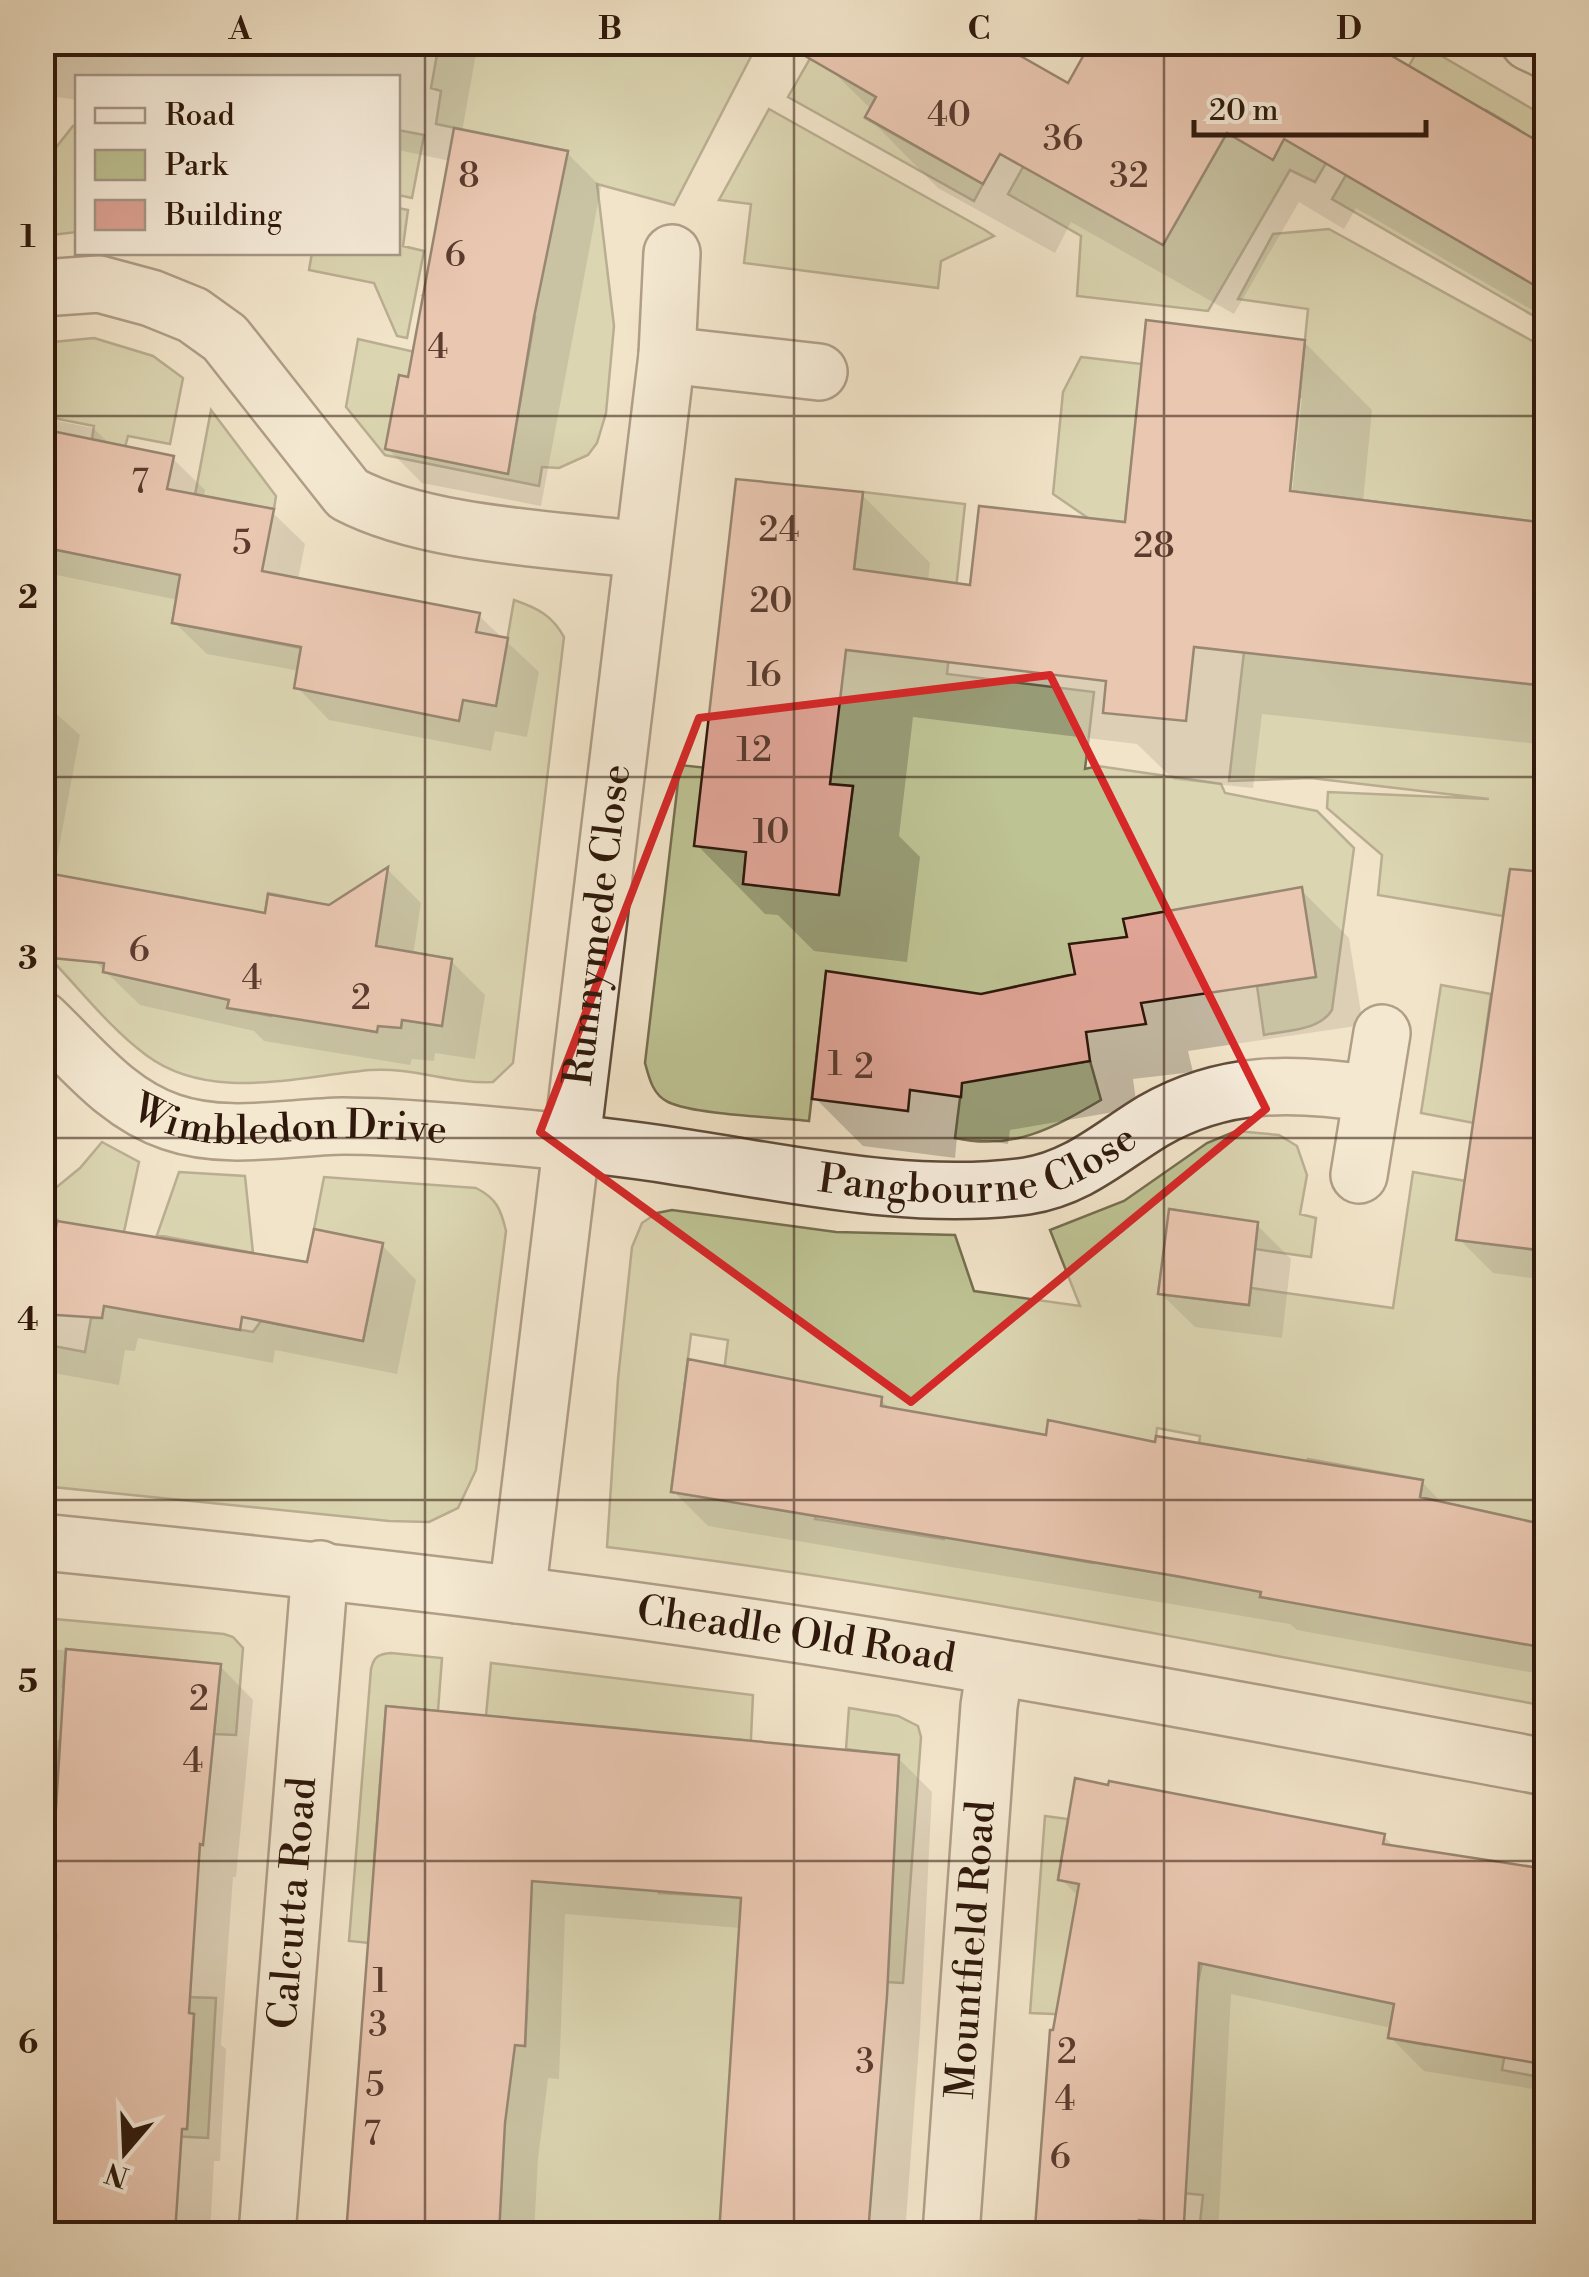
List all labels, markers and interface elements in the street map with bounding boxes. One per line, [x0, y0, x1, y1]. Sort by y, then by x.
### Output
text: A [228, 9, 253, 49]
text: B [598, 9, 622, 49]
text: C [968, 9, 990, 49]
text: D [1336, 9, 1362, 49]
legend [75, 75, 400, 255]
scale bar [1194, 75, 1426, 137]
text: 20 m [1209, 92, 1278, 130]
house number: 40 [927, 94, 971, 137]
text: Road [165, 97, 235, 135]
house number: 36 [1043, 118, 1083, 161]
text: Park [165, 147, 229, 185]
house number: 8 [458, 155, 480, 198]
house number: 32 [1109, 155, 1149, 198]
text: Building [164, 197, 283, 235]
text: 1 [20, 217, 36, 257]
house number: 6 [444, 234, 466, 277]
house number: 4 [428, 326, 448, 369]
house number: 7 [131, 461, 149, 504]
house number: 24 [758, 509, 800, 552]
house number: 5 [232, 522, 252, 565]
house number: 28 [1133, 525, 1175, 568]
text: 2 [18, 578, 38, 618]
house number: 20 [749, 580, 793, 623]
house number: 16 [746, 654, 782, 697]
house number: 12 [736, 729, 772, 772]
street label: Runnymede Close [554, 761, 642, 1088]
house number: 10 [752, 811, 790, 854]
house number: 6 [128, 929, 150, 972]
text: 3 [18, 939, 38, 979]
house number: 4 [242, 957, 262, 1000]
house number: 2 [351, 977, 371, 1020]
house number: 1 [827, 1043, 843, 1086]
house number: 2 [854, 1046, 874, 1089]
street label: Wimbledon Drive [122, 1082, 449, 1157]
street label: Pangbourne Close [815, 1113, 1146, 1216]
text: 4 [17, 1300, 39, 1340]
street label: Cheadle Old Road [634, 1586, 959, 1685]
text: 5 [18, 1662, 38, 1702]
house number: 2 [189, 1678, 209, 1721]
house number: 4 [183, 1740, 203, 1783]
street label: Calcutta Road [258, 1775, 328, 2031]
street label: Mountfield Road [936, 1799, 1007, 2101]
house number: 1 [372, 1960, 388, 2003]
house number: 3 [368, 2004, 388, 2047]
text: 6 [18, 2023, 38, 2063]
house number: 2 [1057, 2031, 1077, 2074]
house number: 3 [855, 2041, 875, 2084]
house number: 5 [365, 2064, 385, 2107]
house number: 4 [1055, 2078, 1075, 2121]
north arrow [75, 2102, 175, 2202]
house number: 7 [363, 2113, 381, 2156]
house number: 6 [1049, 2136, 1071, 2179]
text: N [101, 2154, 134, 2194]

